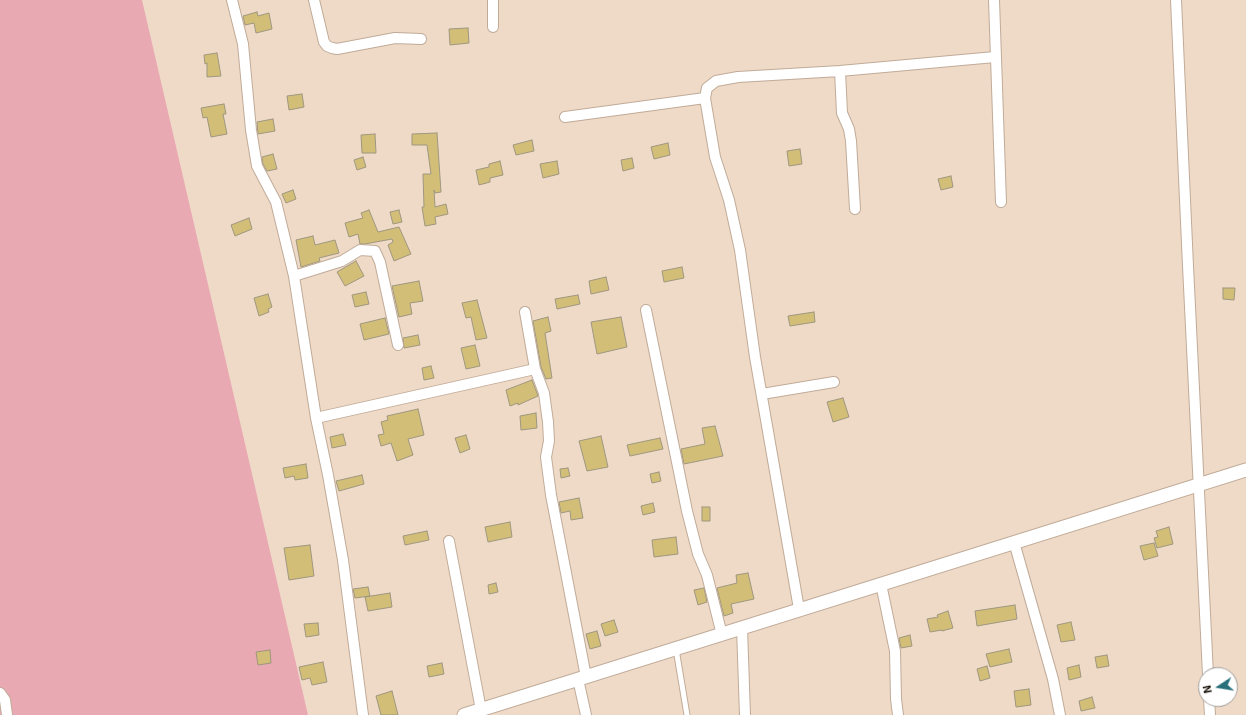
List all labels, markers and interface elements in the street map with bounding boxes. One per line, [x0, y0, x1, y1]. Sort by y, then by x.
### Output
north arrow [1198, 667, 1238, 707]
text: N [1200, 684, 1214, 695]

